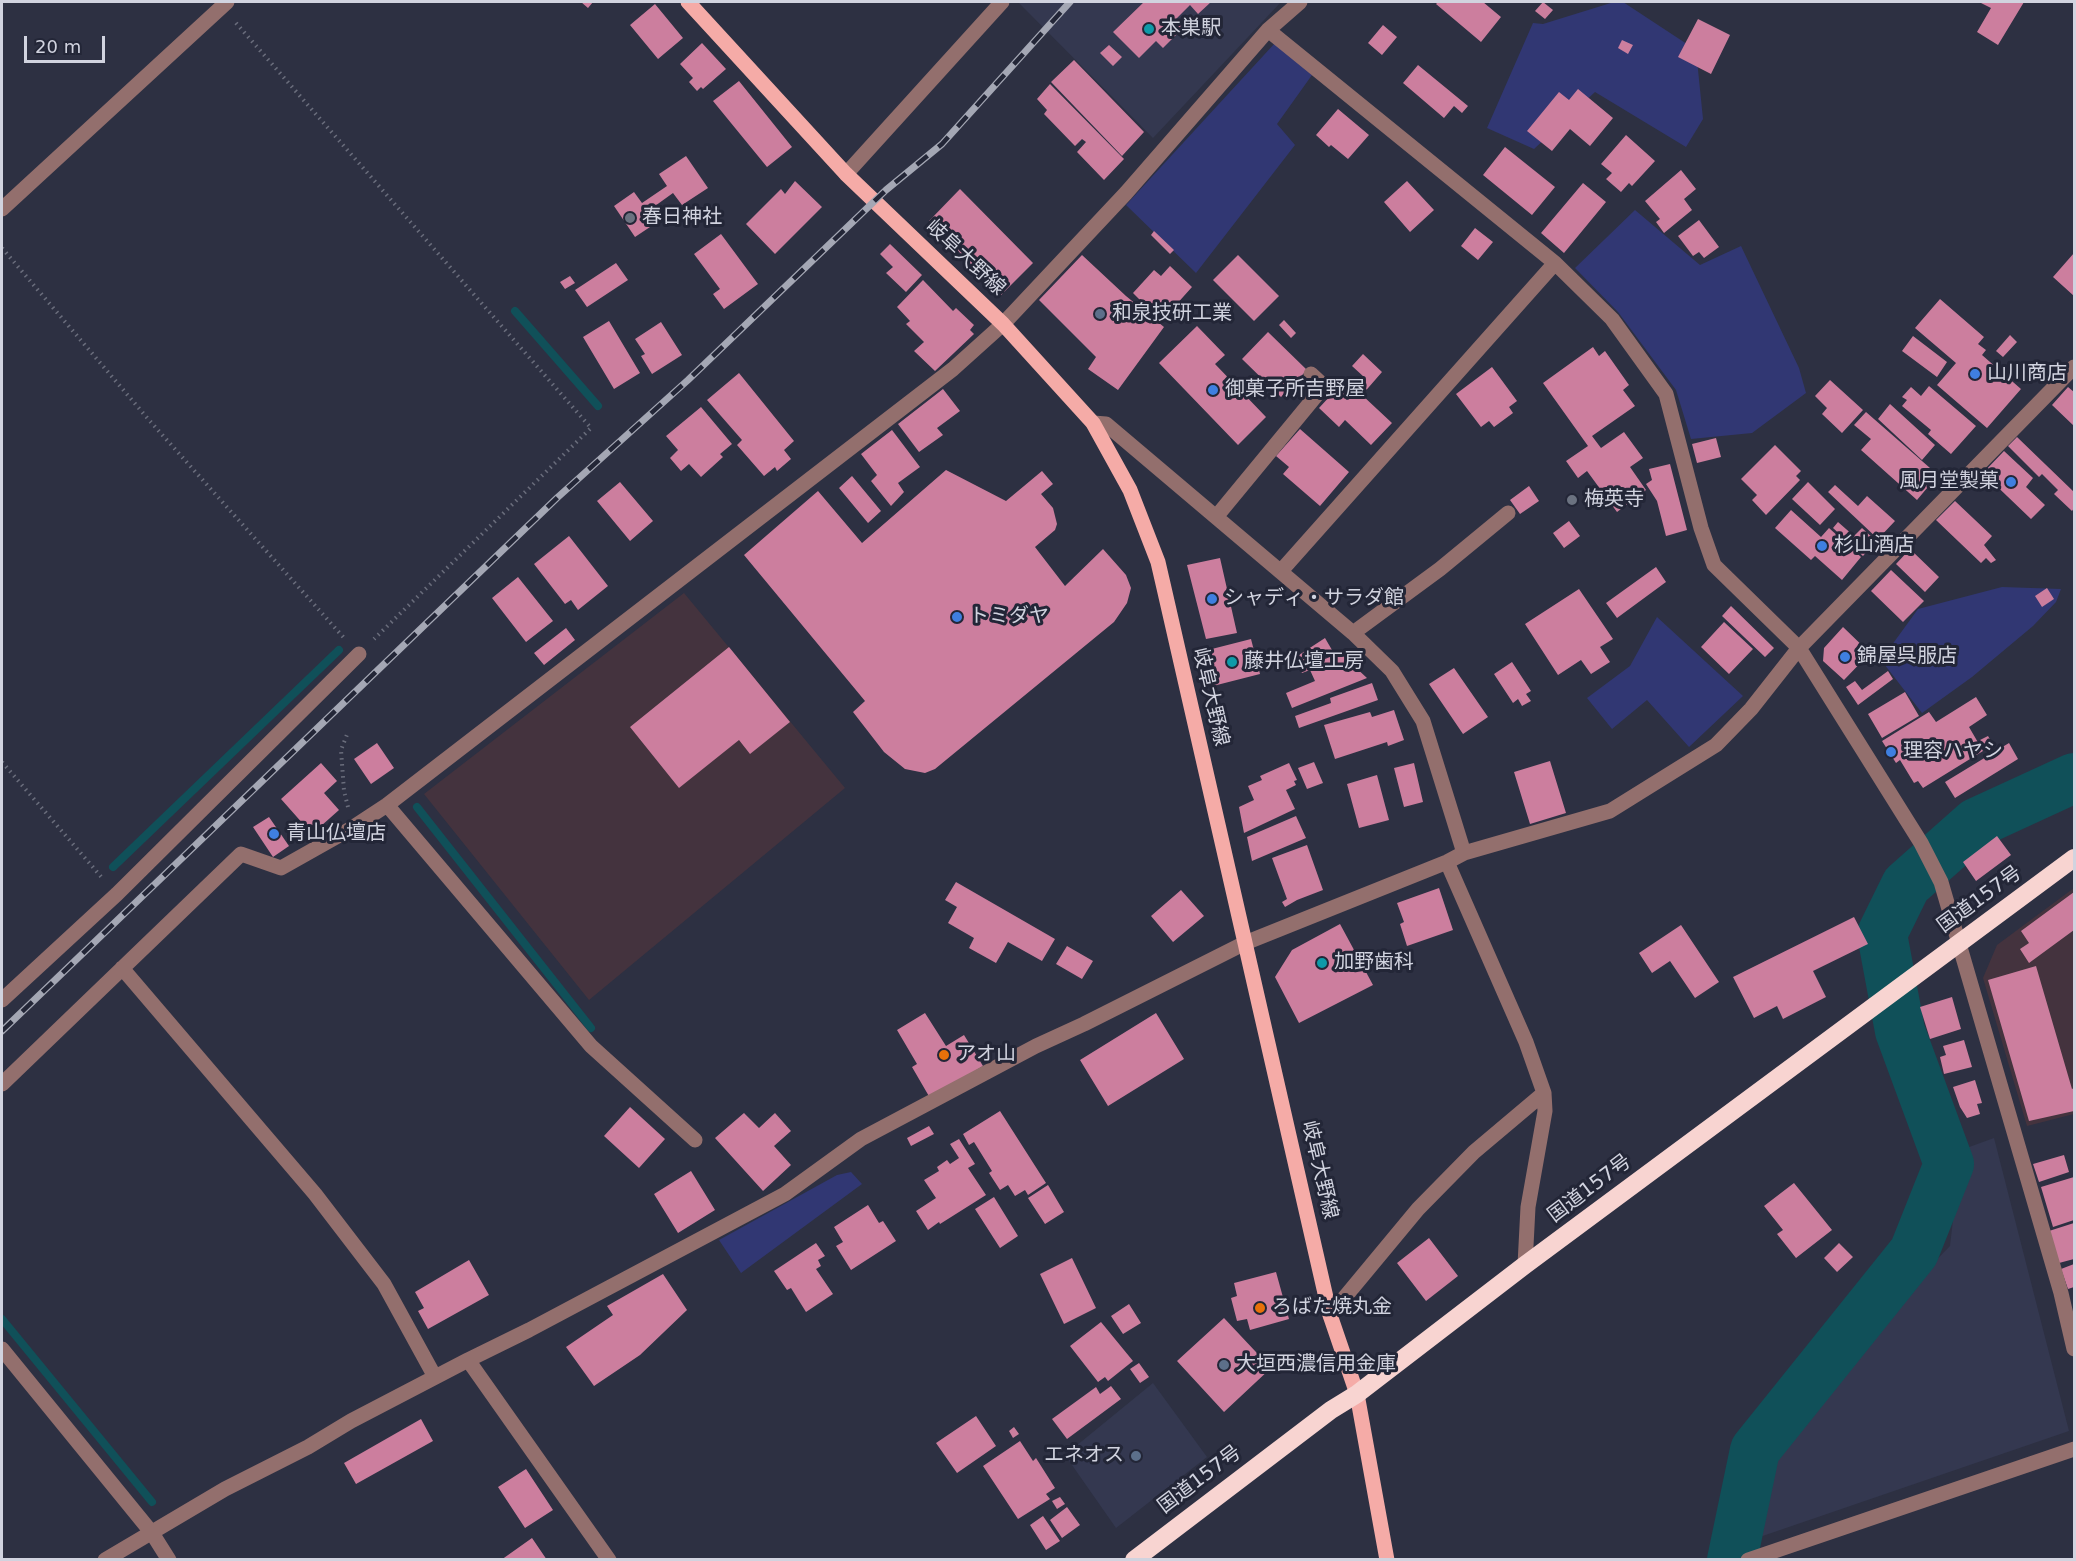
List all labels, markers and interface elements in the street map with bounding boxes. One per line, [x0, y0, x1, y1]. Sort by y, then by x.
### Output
place label: 本巣駅 [1161, 17, 1221, 41]
marker: 本巣駅 [1142, 22, 1156, 36]
scale bar [27, 24, 108, 62]
text: 20 m [35, 36, 81, 57]
place label: 春日神社 [642, 206, 722, 230]
marker: 春日神社 [623, 211, 637, 225]
street label: 岐阜大野線 [920, 215, 1010, 301]
place label: 和泉技研工業 [1112, 302, 1232, 326]
marker: 和泉技研工業 [1093, 307, 1107, 321]
place label: 山川商店 [1987, 362, 2067, 386]
marker: 山川商店 [1968, 367, 1982, 381]
place label: 御菓子所吉野屋 [1225, 378, 1365, 402]
marker: 御菓子所吉野屋 [1206, 383, 1220, 397]
place label: 風月堂製菓 [1899, 470, 1999, 494]
marker: 風月堂製菓 [2004, 475, 2018, 489]
place label: 梅英寺 [1584, 488, 1644, 512]
marker: 梅英寺 [1565, 493, 1579, 507]
place label: 杉山酒店 [1834, 534, 1914, 558]
marker: 杉山酒店 [1815, 539, 1829, 553]
place label: シャディ・サラダ館 [1224, 587, 1404, 611]
marker: シャディ・サラダ館 [1205, 592, 1219, 606]
place label: トミダヤ [969, 605, 1049, 629]
marker: トミダヤ [950, 610, 964, 624]
place label: 錦屋呉服店 [1857, 645, 1957, 669]
street label: 岐阜大野線 [1187, 646, 1233, 748]
place label: 藤井仏壇工房 [1244, 650, 1364, 674]
marker: 錦屋呉服店 [1838, 650, 1852, 664]
marker: 藤井仏壇工房 [1225, 655, 1239, 669]
place label: 理容ハヤシ [1903, 740, 2003, 764]
marker: 理容ハヤシ [1884, 745, 1898, 759]
place label: 青山仏壇店 [286, 822, 386, 846]
marker: 青山仏壇店 [267, 827, 281, 841]
street label: 国道157号 [1933, 861, 2027, 939]
place label: 加野歯科 [1334, 951, 1414, 975]
marker: 加野歯科 [1315, 956, 1329, 970]
place label: アオ山 [956, 1043, 1016, 1067]
marker: アオ山 [937, 1048, 951, 1062]
street label: 岐阜大野線 [1296, 1119, 1342, 1221]
street label: 国道157号 [1544, 1150, 1636, 1228]
place label: ろばた焼丸金 [1272, 1296, 1392, 1320]
marker: ろばた焼丸金 [1253, 1301, 1267, 1315]
place label: 大垣西濃信用金庫 [1236, 1353, 1396, 1377]
marker: 大垣西濃信用金庫 [1217, 1358, 1231, 1372]
street label: 国道157号 [1154, 1441, 1246, 1519]
place label: エネオス [1044, 1444, 1124, 1468]
marker: エネオス [1129, 1449, 1143, 1463]

